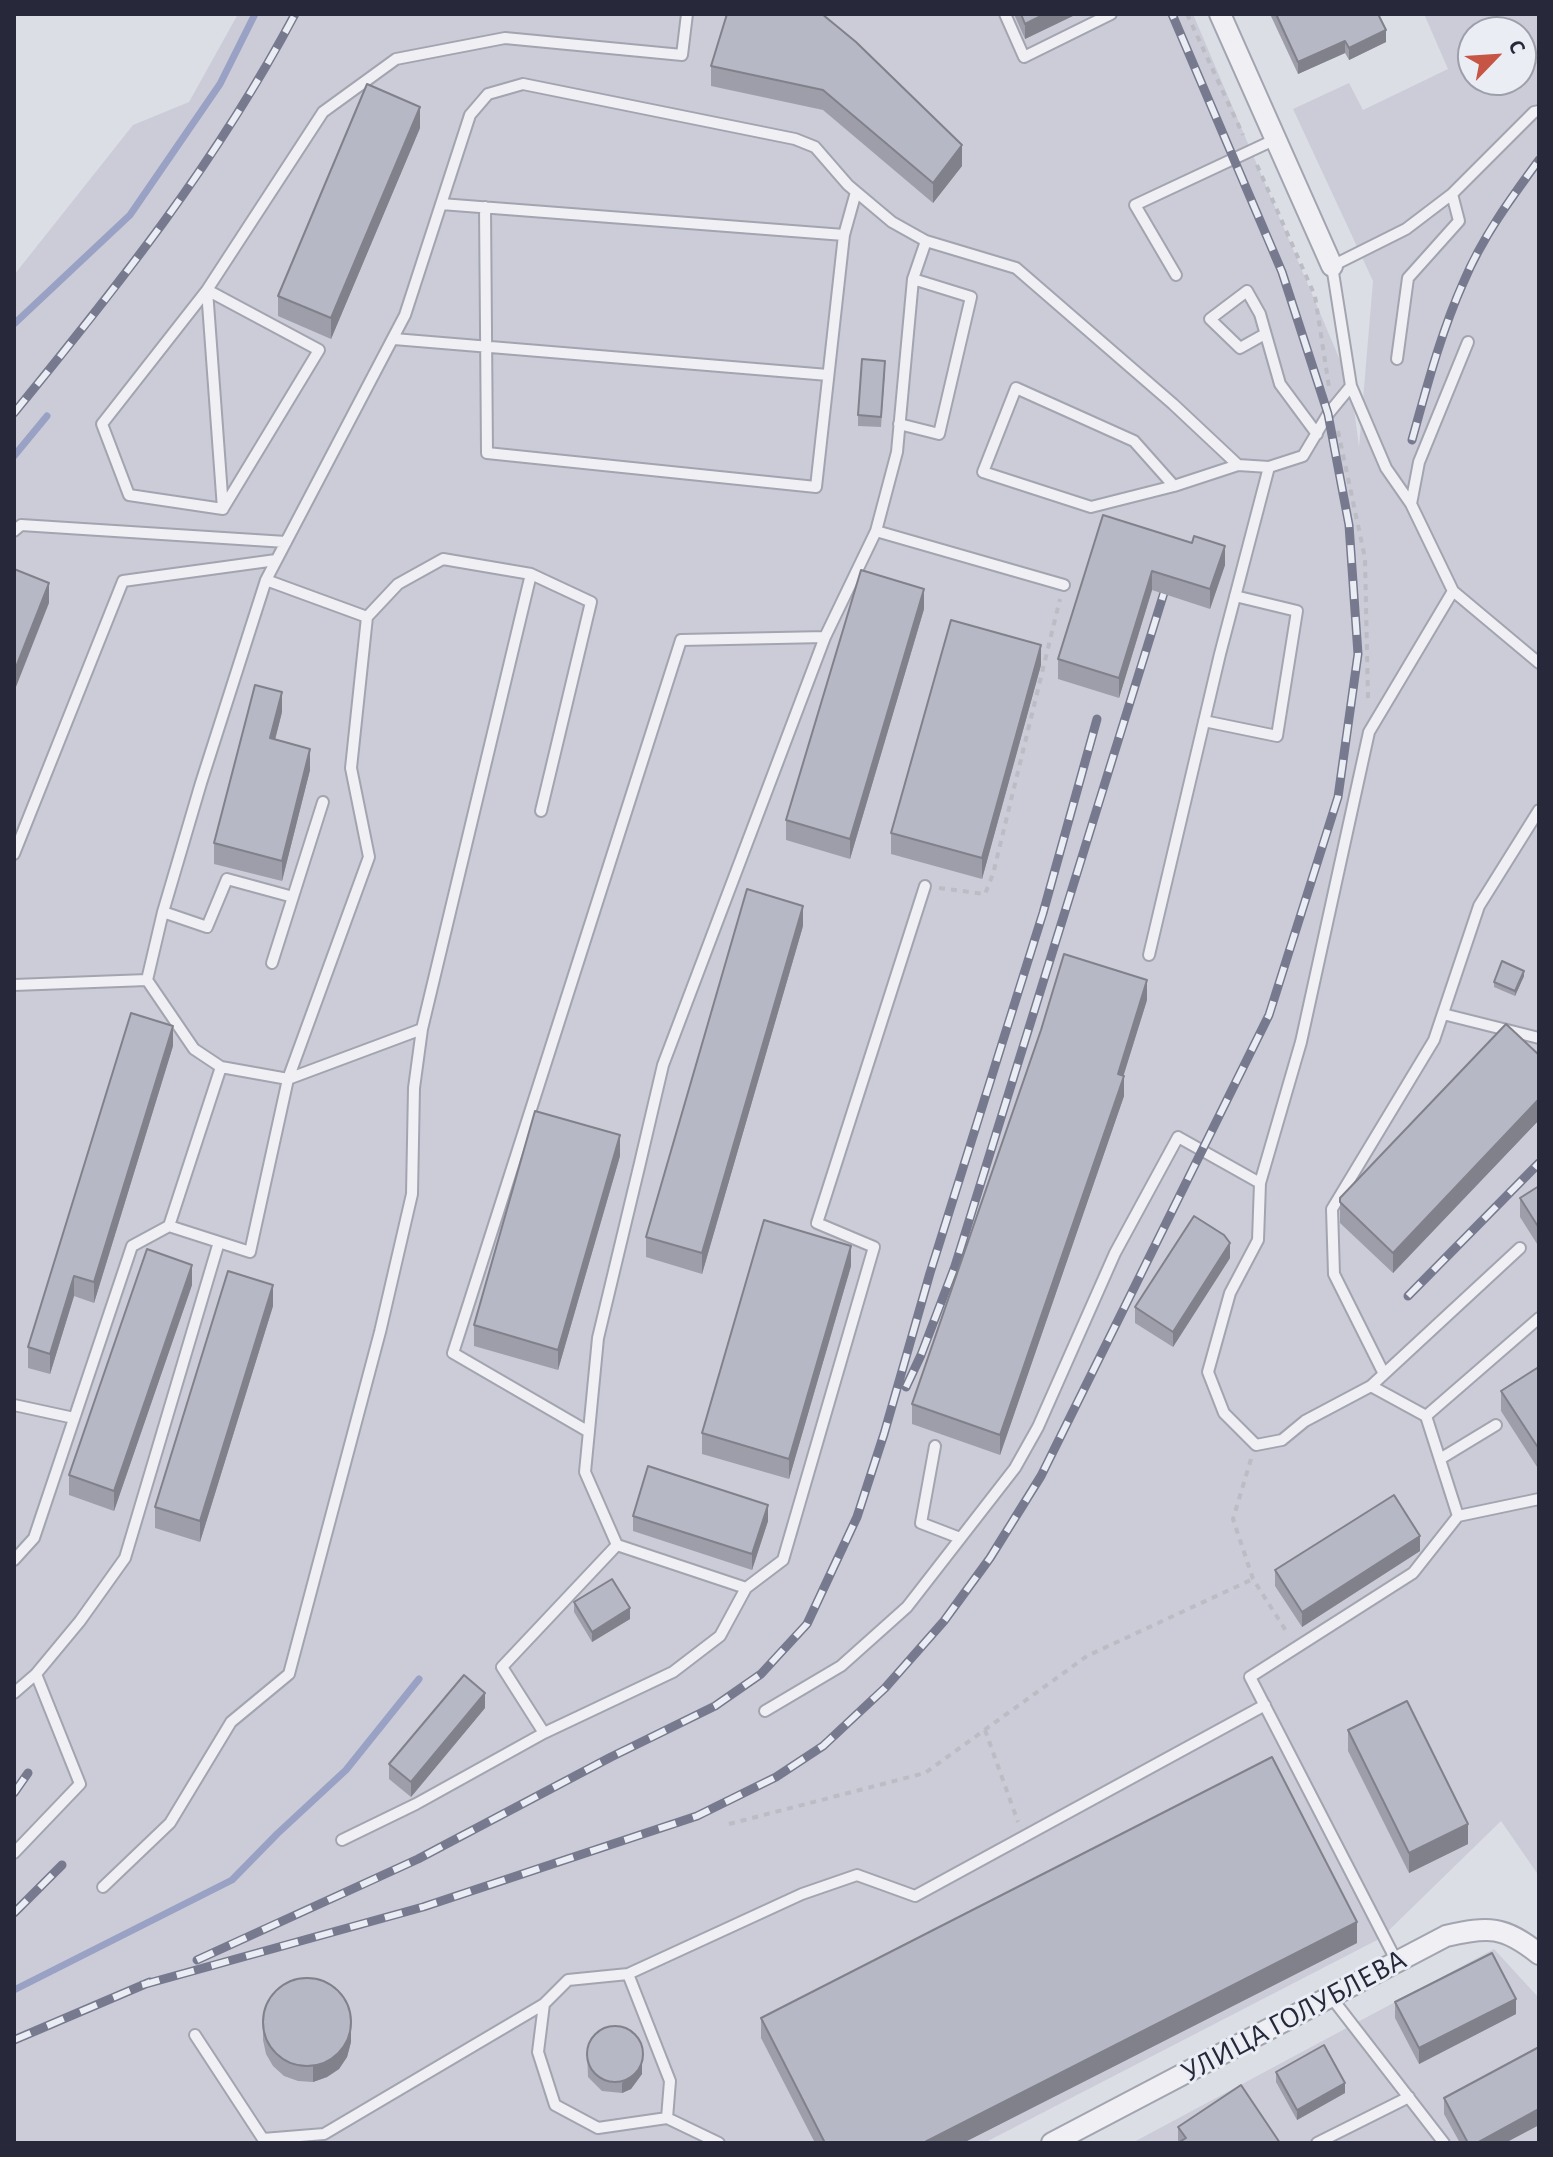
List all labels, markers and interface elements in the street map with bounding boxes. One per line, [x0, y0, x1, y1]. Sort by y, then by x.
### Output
north arrow [1457, 16, 1537, 96]
text: С [1504, 37, 1529, 57]
street label: УЛИЦА ГОЛУБЛЕВА [1175, 1942, 1413, 2090]

